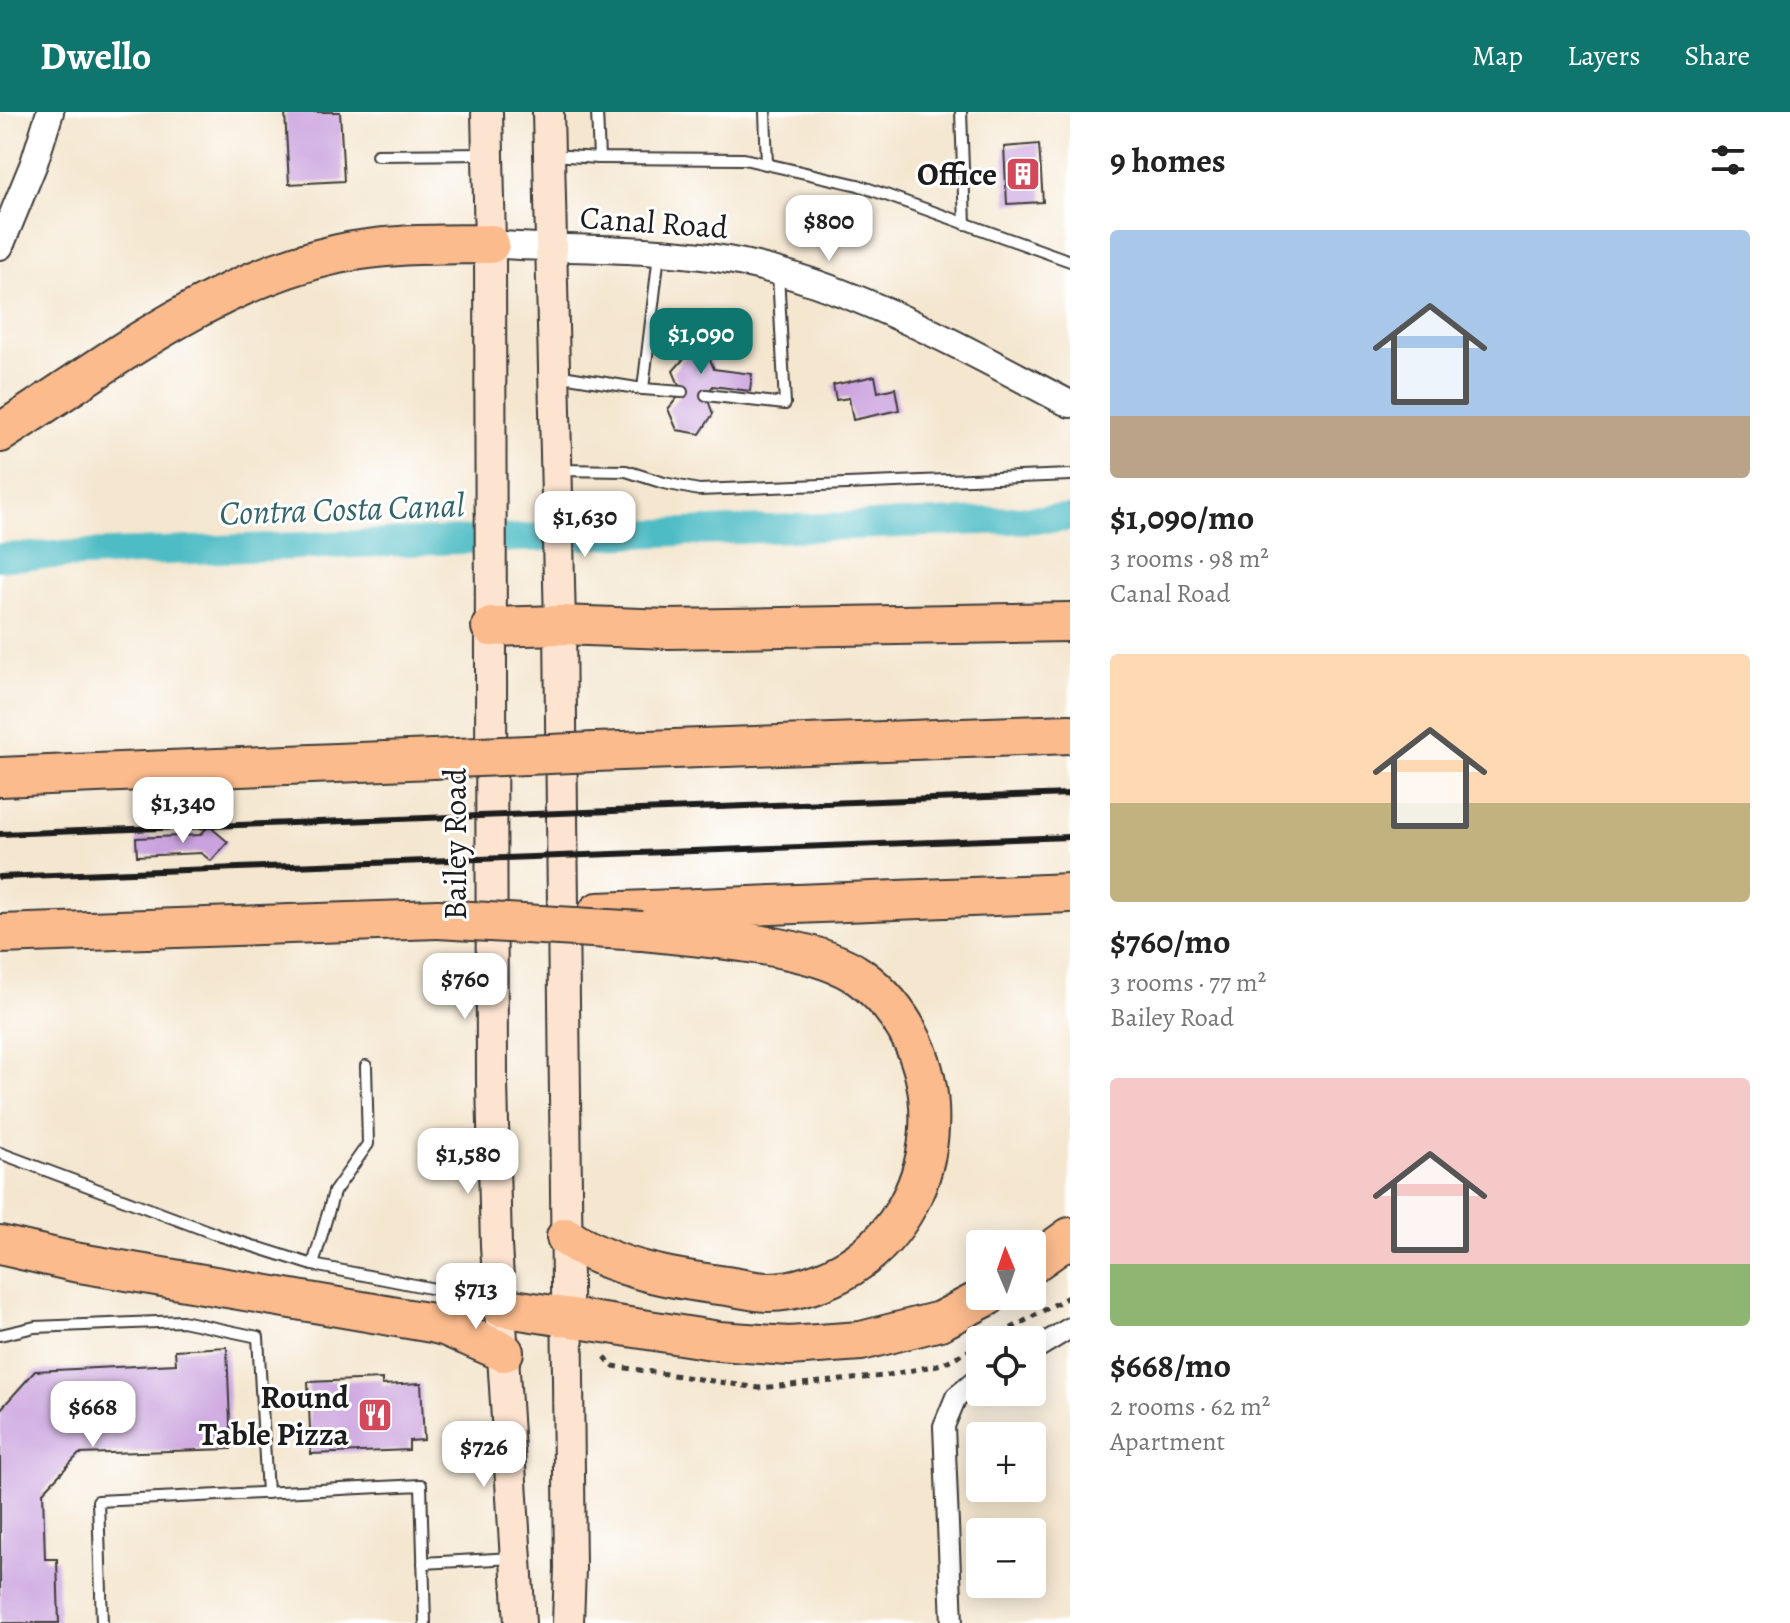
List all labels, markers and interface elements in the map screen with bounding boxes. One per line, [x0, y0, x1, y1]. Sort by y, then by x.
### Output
text: Dwello [40, 30, 151, 82]
text: Map [1472, 37, 1523, 75]
text: Layers [1567, 37, 1640, 75]
text: Share [1684, 37, 1750, 75]
text: 9 homes [1110, 137, 1226, 184]
icon: filters [1706, 138, 1750, 182]
place label: Office [917, 152, 997, 196]
building icon: Office [1004, 155, 1042, 193]
street label: Canal Road [579, 195, 730, 249]
pin: $800 [782, 195, 876, 263]
text: $800 [804, 203, 854, 238]
icon: home [1358, 282, 1502, 426]
pin: $1,090 [636, 308, 766, 376]
text: $1,090 [668, 316, 734, 351]
water label: Contra Costa Canal [219, 481, 466, 537]
pin: $1,630 [520, 491, 650, 559]
text: $1,090/mo [1110, 494, 1254, 541]
text: $1,630 [553, 499, 617, 534]
text: 3 rooms · 98 m² [1110, 541, 1269, 576]
text: Canal Road [1110, 576, 1230, 611]
icon: home [1358, 706, 1502, 850]
street label: Bailey Road [433, 767, 477, 920]
pin: $1,340 [118, 777, 248, 845]
text: $1,340 [151, 785, 215, 820]
text: $760/mo [1110, 918, 1231, 965]
pin: $760 [418, 953, 512, 1021]
text: $760 [441, 961, 489, 996]
text: 3 rooms · 77 m² [1110, 965, 1266, 1000]
text: Bailey Road [1110, 1000, 1234, 1035]
pin: $1,580 [403, 1128, 533, 1196]
icon: home [1358, 1130, 1502, 1274]
text: $1,580 [435, 1136, 501, 1171]
north arrow [966, 1230, 1046, 1310]
map controls [966, 1230, 1046, 1598]
pin: $713 [429, 1263, 523, 1331]
text: $713 [454, 1271, 498, 1306]
button: locate [966, 1326, 1046, 1406]
text: $668/mo [1110, 1342, 1231, 1389]
place label: Round Table Pizza [199, 1375, 350, 1456]
pin: $668 [46, 1381, 140, 1449]
text: $668 [69, 1389, 117, 1424]
text: 2 rooms · 62 m² [1110, 1389, 1270, 1424]
restaurant icon: Round Table Pizza [356, 1396, 394, 1434]
pin: $726 [437, 1421, 531, 1489]
button: + [966, 1422, 1046, 1502]
text: Apartment [1110, 1424, 1225, 1459]
text: $726 [460, 1429, 508, 1464]
button: − [966, 1518, 1046, 1598]

